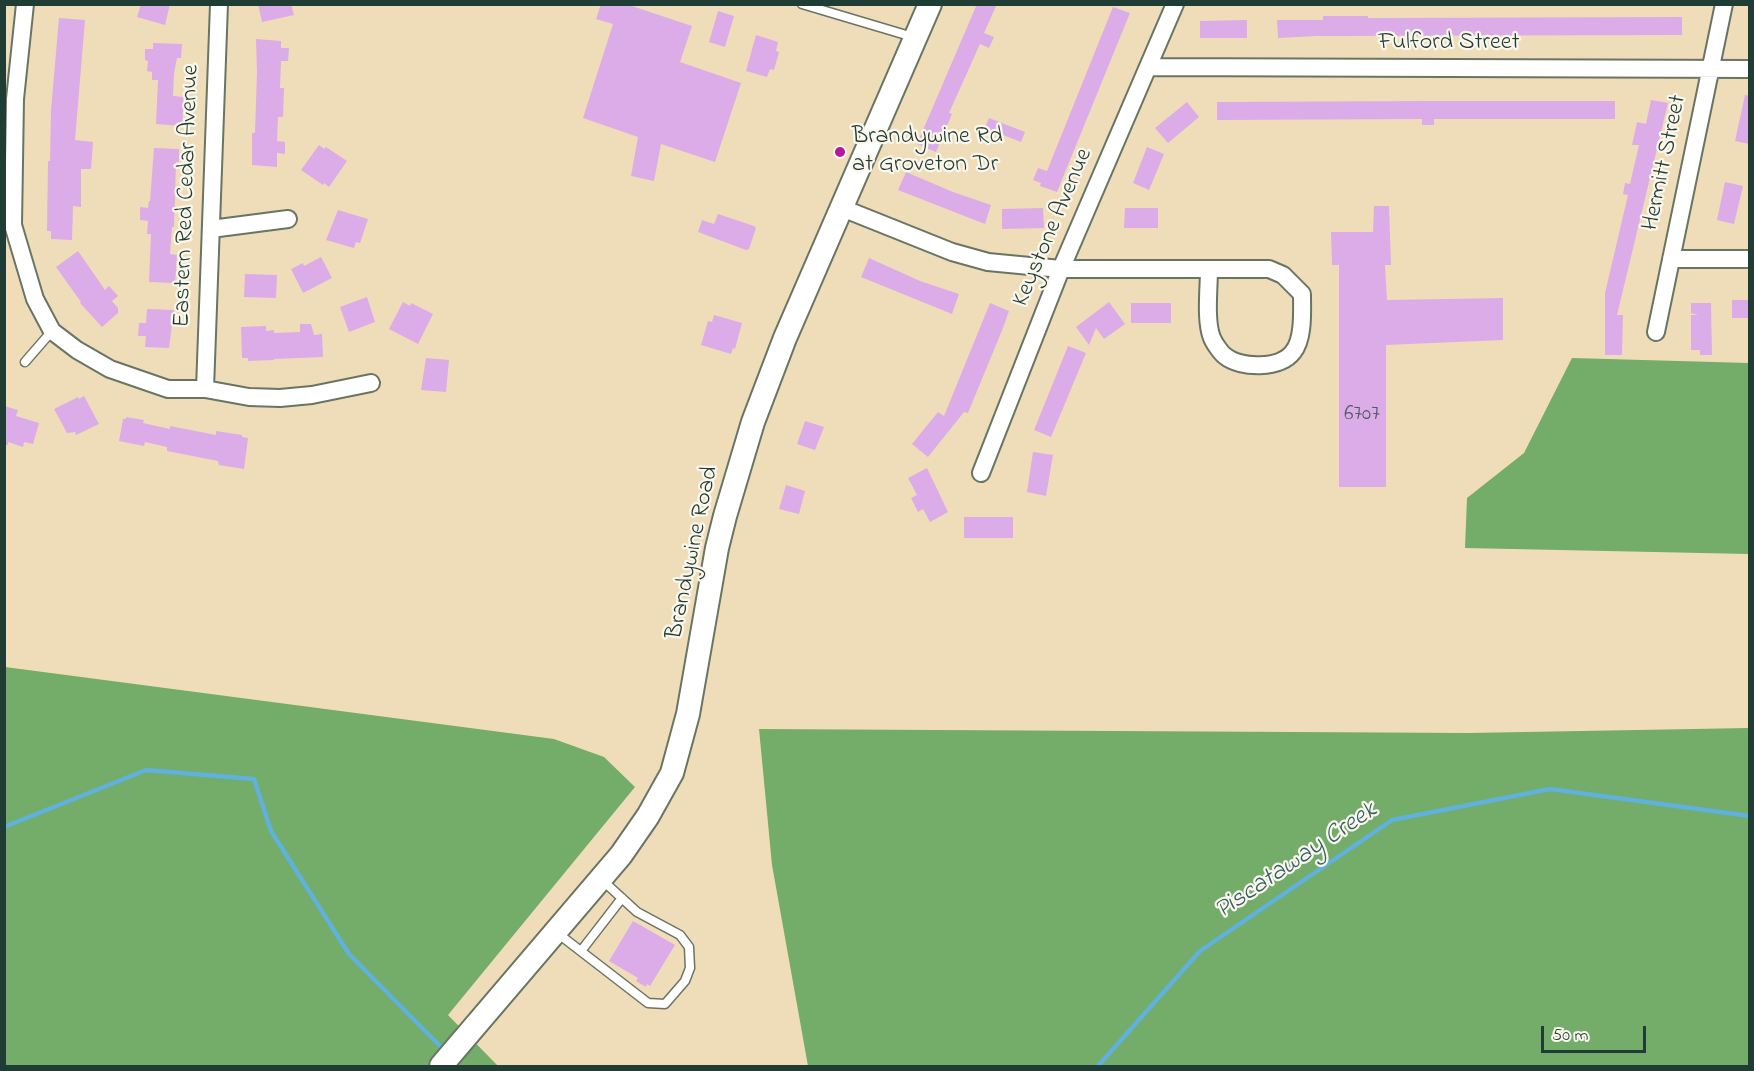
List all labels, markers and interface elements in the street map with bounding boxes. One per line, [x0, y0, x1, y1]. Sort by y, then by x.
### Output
street label: Fulford Street [1378, 30, 1520, 58]
street label: Eastern Red Cedar Avenue [169, 64, 207, 328]
street label: Hermitt Street [1638, 93, 1694, 233]
place label: Brandywine Rd at Groveton Dr [852, 124, 1003, 180]
marker: Brandywine Rd at Groveton Dr [833, 145, 847, 159]
street label: Keystone Avenue [1008, 145, 1100, 311]
house number: 6707 [1344, 403, 1380, 429]
street label: Brandywine Road [662, 464, 726, 642]
water label: Piscataway Creek [1210, 796, 1384, 928]
scale bar [1544, 1014, 1649, 1052]
text: 50 m [1552, 1023, 1589, 1049]

